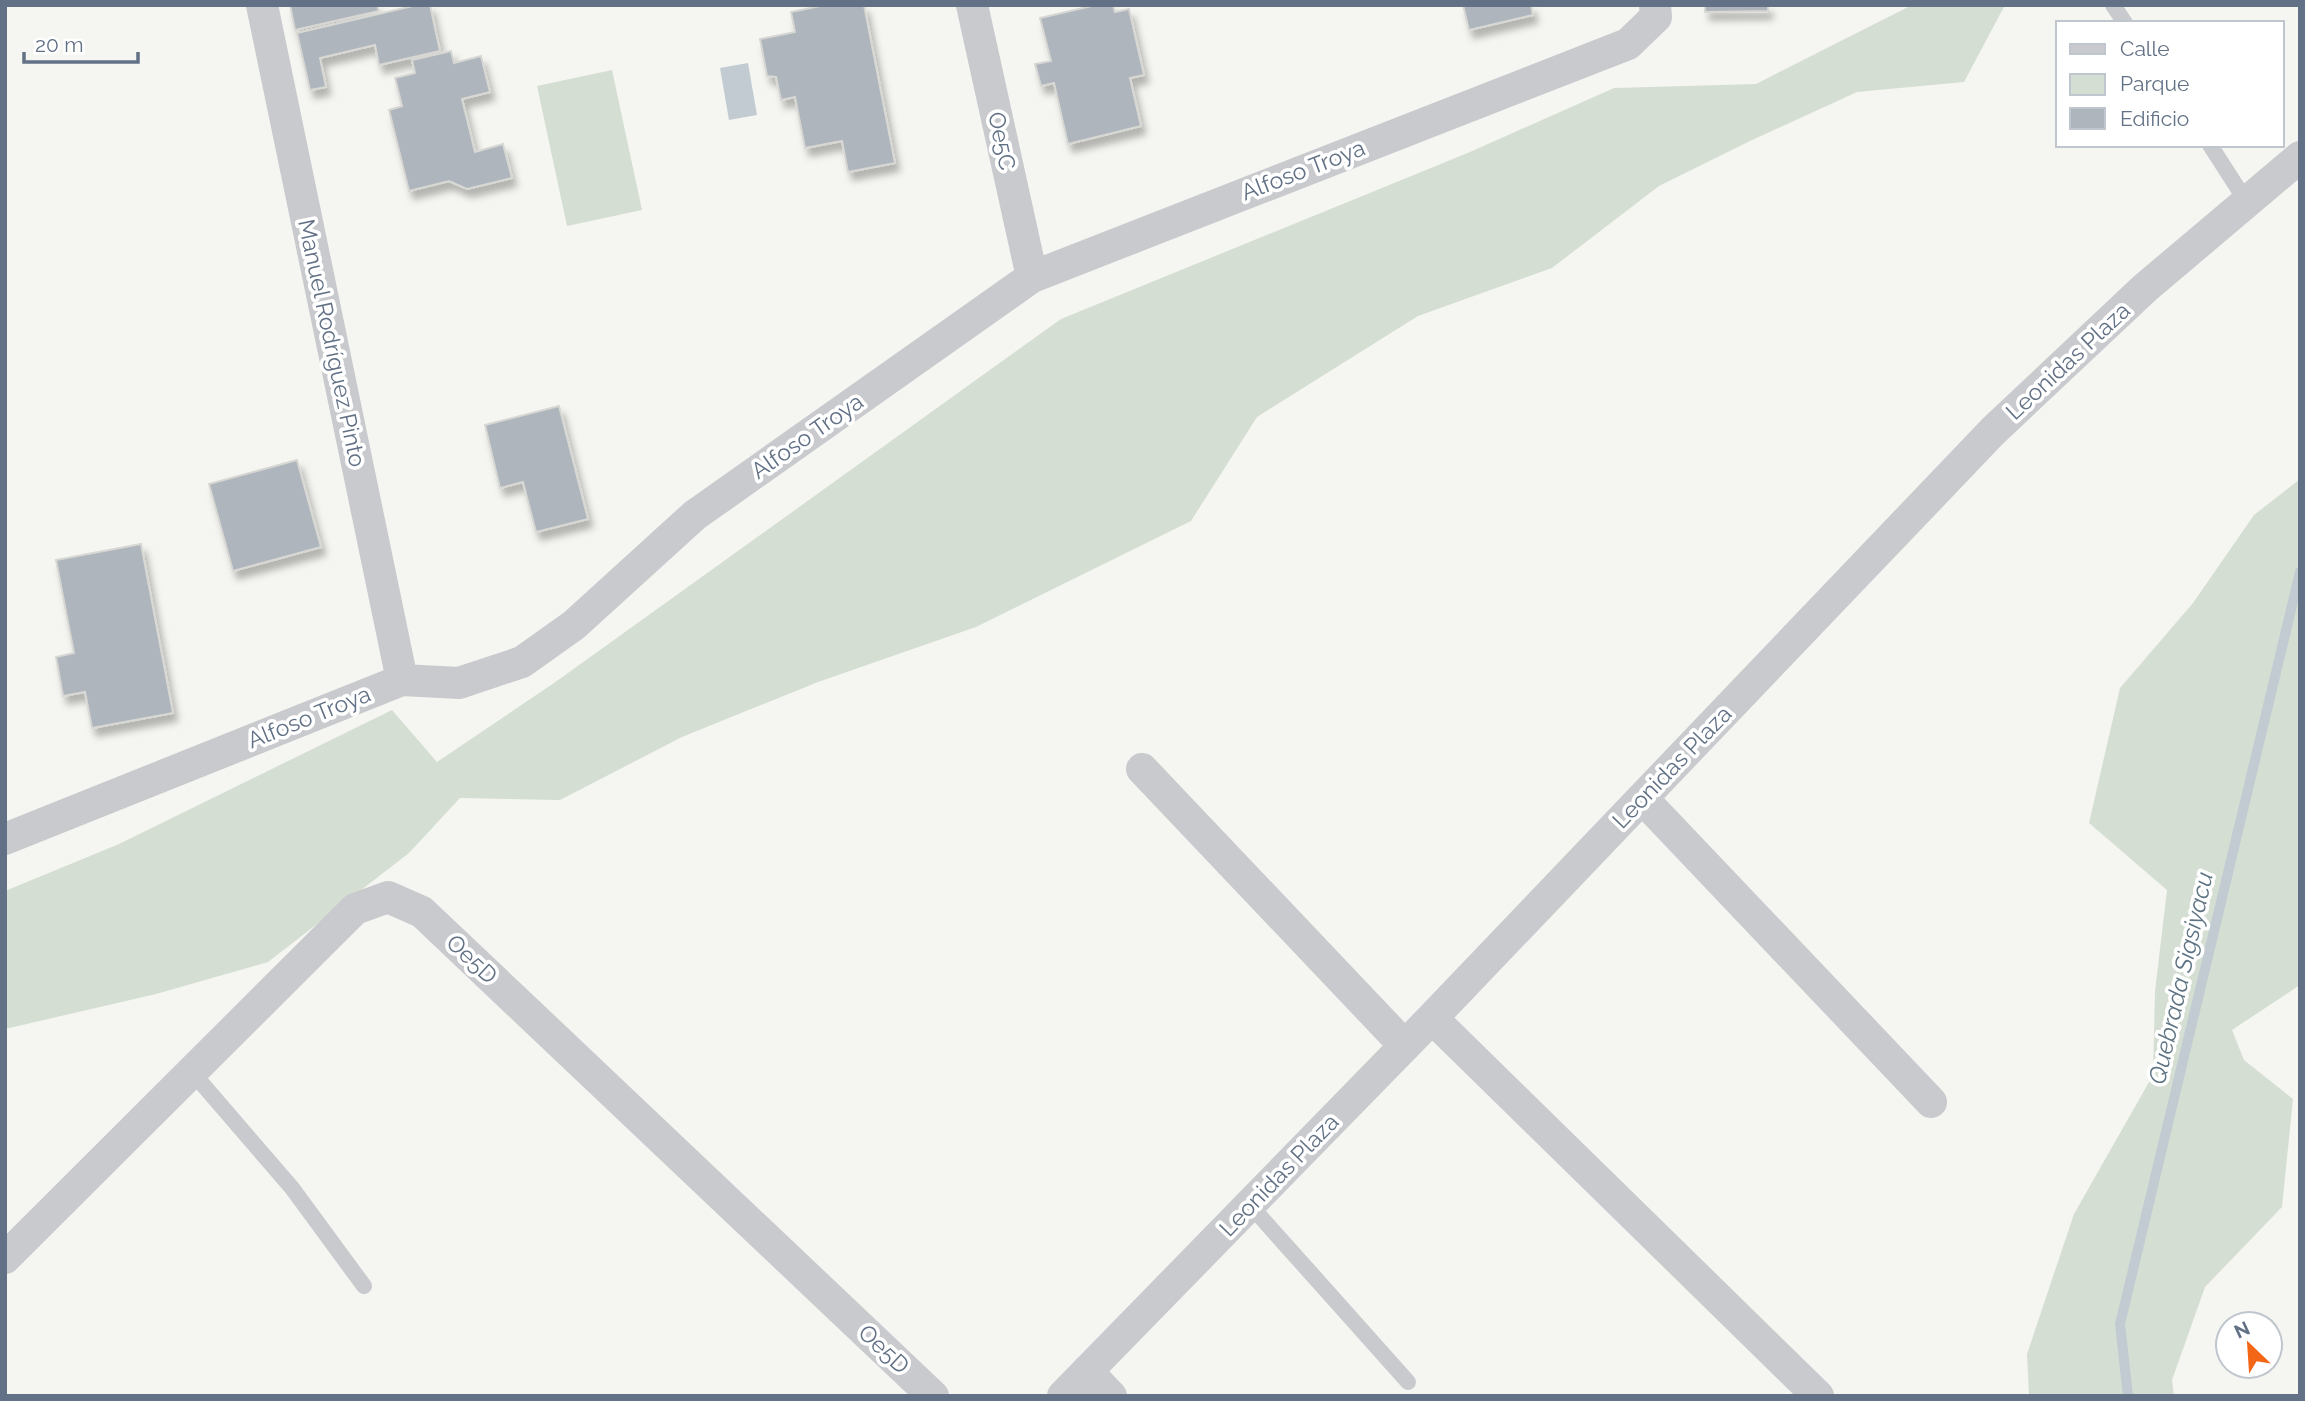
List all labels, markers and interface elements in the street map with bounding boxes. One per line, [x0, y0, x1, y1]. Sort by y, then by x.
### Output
scale bar [24, 21, 138, 65]
legend [2056, 21, 2284, 147]
text: 20 m [35, 32, 83, 57]
text: Calle [2120, 36, 2170, 61]
text: Parque [2120, 71, 2189, 96]
text: Edificio [2120, 106, 2189, 131]
street label: Oe5C [983, 109, 1022, 173]
street label: Alfoso Troya [1237, 134, 1368, 205]
street label: Manuel Rodríguez Pinto [293, 217, 372, 469]
street label: Leonidas Plaza [2000, 296, 2135, 425]
street label: Alfoso Troya [746, 387, 868, 484]
street label: Alfoso Troya [243, 680, 374, 753]
street label: Leonidas Plaza [1607, 700, 1737, 833]
water label: Quebrada Sigsiyacu [2142, 869, 2219, 1087]
street label: Oe5D [441, 928, 503, 989]
street label: Leonidas Plaza [1214, 1108, 1344, 1241]
north arrow [2214, 1310, 2284, 1380]
text: N [2231, 1317, 2253, 1343]
street label: Oe5D [853, 1318, 915, 1379]

